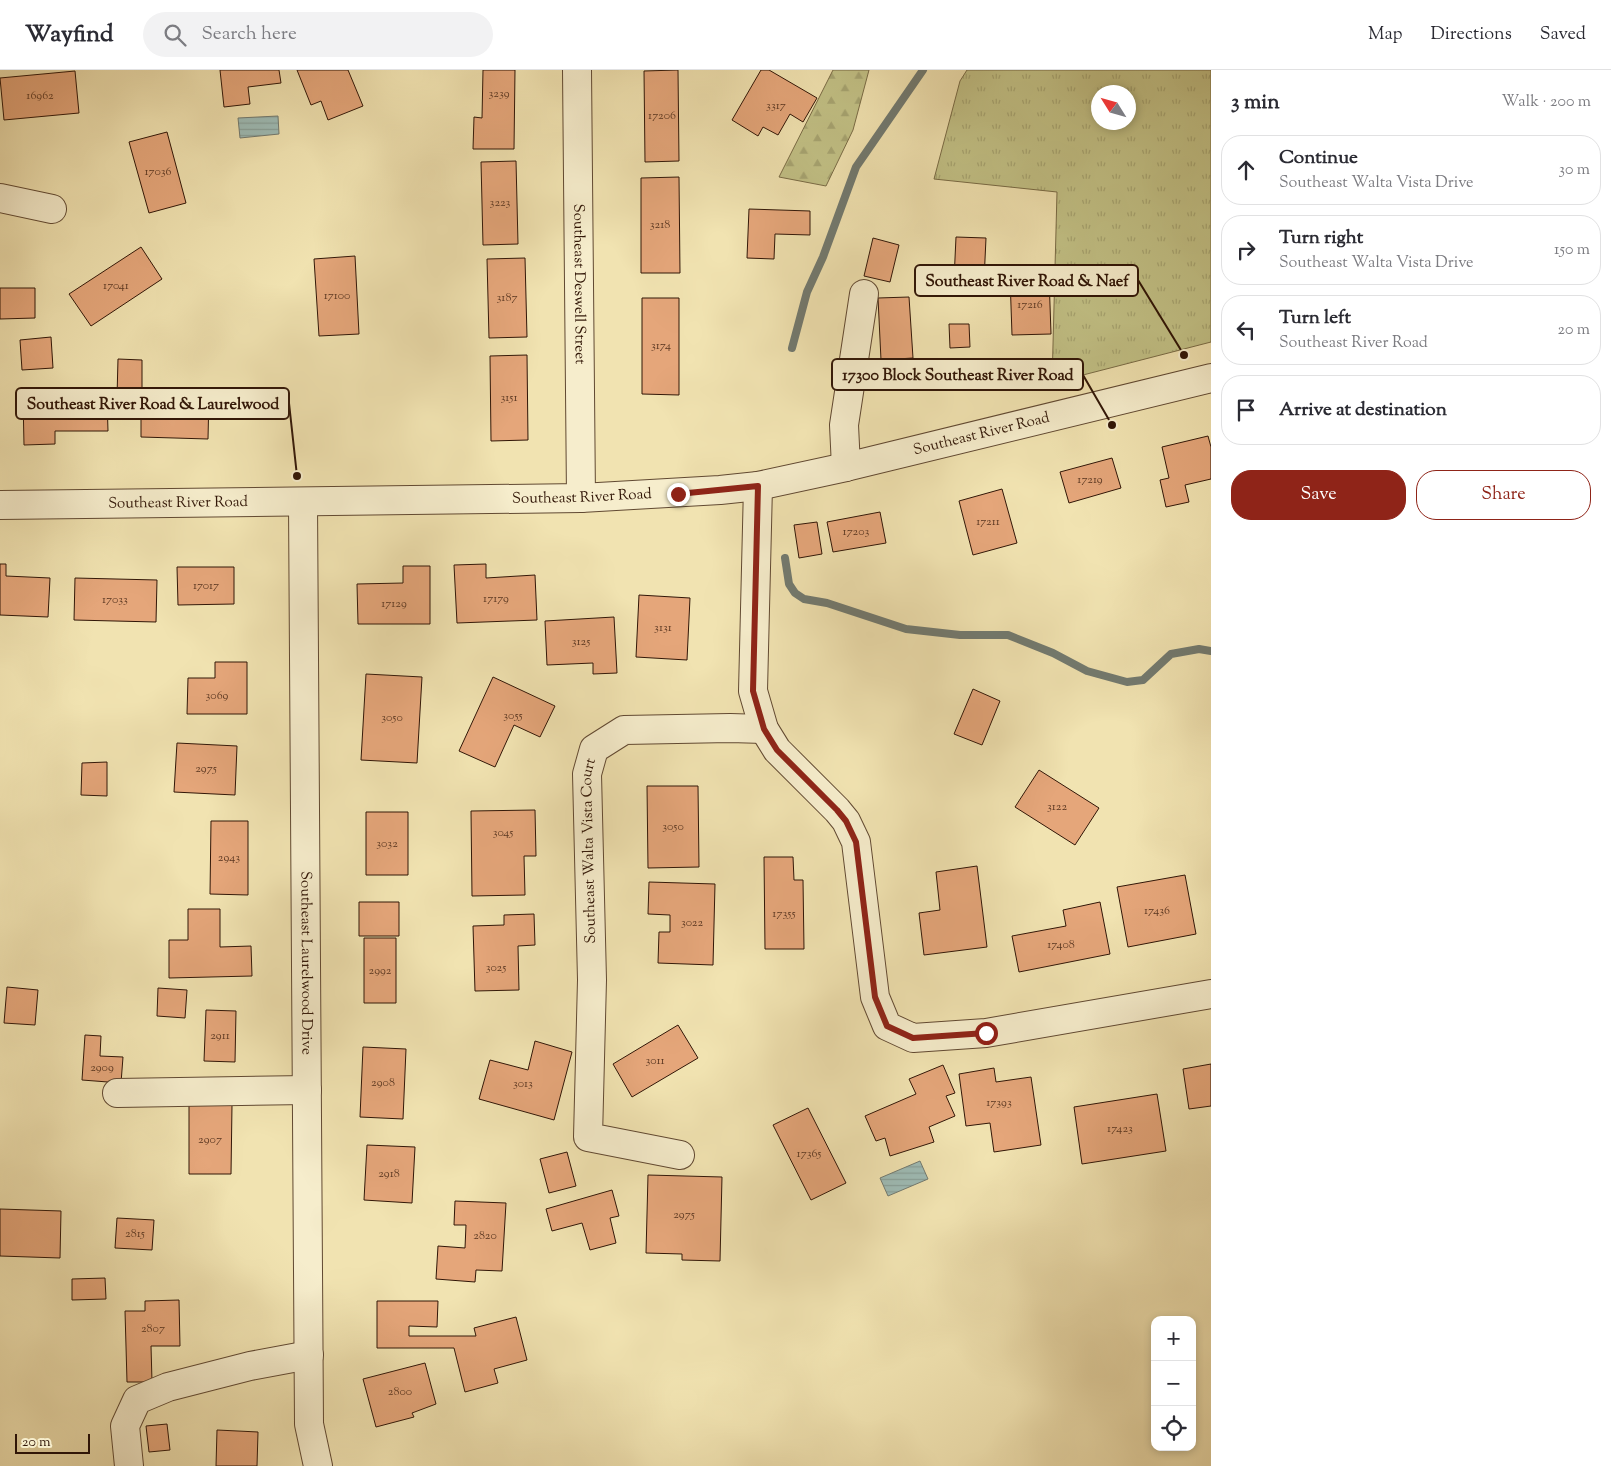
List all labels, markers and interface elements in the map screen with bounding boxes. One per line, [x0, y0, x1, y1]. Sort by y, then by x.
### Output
search box [143, 12, 493, 57]
text: Wayfind [25, 18, 113, 52]
icon: search [161, 21, 189, 49]
text: Search here [201, 21, 297, 48]
text: Map [1368, 22, 1403, 48]
text: Directions [1431, 22, 1512, 48]
text: Saved [1540, 22, 1586, 48]
house number: 3239 [488, 85, 510, 103]
north arrow [1091, 85, 1136, 130]
house number: 16962 [26, 87, 54, 105]
text: 3 min [1231, 88, 1280, 118]
text: Walk · 200 m [1502, 91, 1591, 114]
house number: 3317 [766, 97, 786, 115]
house number: 17206 [648, 107, 676, 125]
text: Continue [1279, 145, 1358, 172]
icon: ahead [1232, 156, 1260, 184]
text: 30 m [1559, 159, 1590, 182]
house number: 17036 [145, 163, 171, 181]
text: Southeast Walta Vista Drive [1279, 172, 1474, 195]
house number: 3223 [490, 194, 511, 212]
street label: Southeast Deswell Street [568, 204, 590, 364]
house number: 3218 [650, 216, 670, 234]
text: Turn right [1279, 225, 1363, 252]
icon: right [1232, 236, 1260, 264]
text: 150 m [1554, 239, 1590, 262]
text: Southeast Walta Vista Drive [1279, 252, 1474, 275]
callout: Southeast River Road & Naef [915, 265, 1138, 296]
text: Southeast River Road & Naef [925, 271, 1130, 294]
house number: 17041 [103, 277, 129, 295]
house number: 17100 [324, 287, 350, 305]
house number: 3187 [497, 289, 517, 307]
house number: 17216 [1017, 296, 1043, 314]
text: Turn left [1279, 305, 1351, 332]
icon: left [1232, 316, 1260, 344]
text: 20 m [1557, 319, 1590, 342]
text: Southeast River Road [1279, 332, 1428, 355]
house number: 3174 [651, 337, 671, 355]
callout: 17300 Block Southeast River Road [832, 359, 1083, 390]
text: 17300 Block Southeast River Road [842, 365, 1075, 388]
callout: Southeast River Road & Laurelwood [16, 388, 289, 419]
house number: 3151 [500, 389, 518, 407]
text: Southeast River Road & Laurelwood [27, 394, 280, 417]
icon: arrive [1232, 396, 1260, 424]
text: Arrive at destination [1279, 397, 1447, 424]
street label: Southeast River Road [911, 407, 1052, 461]
button: Save [1231, 470, 1406, 520]
button: Share [1416, 470, 1591, 520]
house number: 17219 [1077, 471, 1103, 489]
street label: Southeast River Road [512, 483, 653, 509]
route end [667, 483, 690, 506]
street label: Southeast River Road [108, 492, 249, 514]
house number: 17211 [976, 513, 1000, 531]
house number: 17203 [843, 523, 870, 541]
house number: 17017 [193, 577, 219, 595]
house number: 17179 [483, 590, 509, 608]
house number: 17033 [102, 591, 128, 609]
house number: 17129 [381, 595, 407, 613]
house number: 3131 [654, 619, 672, 637]
house number: 3125 [572, 633, 590, 651]
house number: 3069 [206, 687, 229, 705]
house number: 3055 [503, 707, 523, 725]
house number: 3050 [381, 709, 403, 727]
street label: Southeast Walta Vista Court [576, 756, 602, 944]
house number: 2975 [195, 760, 217, 778]
house number: 3122 [1047, 798, 1067, 816]
house number: 3050 [662, 818, 684, 836]
house number: 3045 [493, 824, 513, 842]
house number: 3032 [376, 835, 398, 853]
house number: 2943 [218, 849, 240, 867]
street label: Southeast Laurelwood Drive [295, 871, 317, 1055]
house number: 17436 [1144, 902, 1170, 920]
house number: 17355 [772, 905, 796, 923]
house number: 3022 [681, 914, 703, 932]
house number: 17408 [1047, 936, 1075, 954]
house number: 3025 [486, 959, 506, 977]
house number: 2992 [369, 962, 392, 980]
route start [975, 1022, 998, 1045]
house number: 2911 [210, 1027, 230, 1045]
house number: 3011 [645, 1052, 665, 1070]
house number: 2909 [90, 1059, 114, 1077]
house number: 2908 [371, 1074, 395, 1092]
house number: 3013 [513, 1075, 533, 1093]
house number: 17393 [986, 1094, 1012, 1112]
house number: 17423 [1107, 1120, 1133, 1138]
house number: 2907 [198, 1131, 222, 1149]
house number: 17365 [797, 1145, 821, 1163]
house number: 2918 [378, 1165, 400, 1183]
house number: 2975 [673, 1206, 695, 1224]
house number: 2815 [125, 1225, 145, 1243]
house number: 2820 [473, 1227, 497, 1245]
map controls [1151, 1316, 1196, 1451]
button: + [1151, 1316, 1196, 1361]
house number: 2807 [141, 1320, 165, 1338]
button: − [1151, 1361, 1196, 1406]
house number: 2800 [388, 1383, 412, 1401]
button: locate [1151, 1406, 1196, 1451]
scale bar [15, 1431, 90, 1454]
text: 20 m [22, 1433, 51, 1453]

